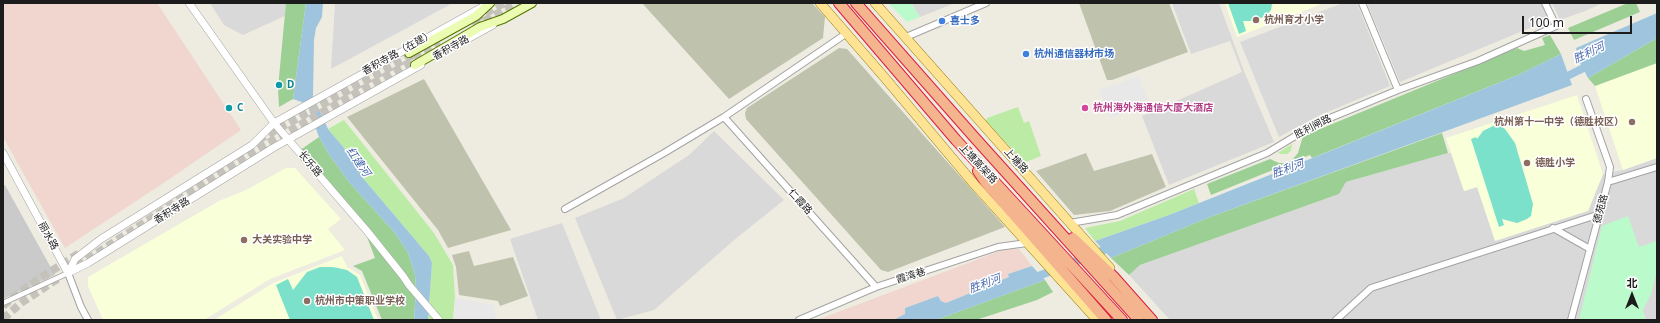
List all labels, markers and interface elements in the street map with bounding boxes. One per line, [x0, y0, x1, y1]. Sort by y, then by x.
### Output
scale bar [1524, 8, 1634, 34]
place label: 杭州育才小学 [1264, 14, 1324, 26]
text: 100 m [1529, 14, 1564, 31]
place label: 喜士多 [950, 15, 980, 27]
marker: 杭州育才小学 [1251, 15, 1261, 25]
marker: 喜士多 [937, 16, 947, 26]
street label: 香积寺路（在建） [360, 28, 436, 78]
street label: 香积寺路 [431, 33, 471, 63]
water label: 胜利河 [1571, 40, 1607, 66]
place label: 杭州通信器材市场 [1034, 48, 1114, 60]
marker: 杭州通信器材市场 [1021, 49, 1031, 59]
place label: D [287, 79, 294, 91]
marker: D [274, 80, 284, 90]
place label: C [237, 102, 243, 114]
place label: 杭州海外海通信大厦大酒店 [1093, 102, 1213, 114]
marker: C [224, 103, 234, 113]
marker: 杭州海外海通信大厦大酒店 [1080, 103, 1090, 113]
street label: 胜利闸路 [1292, 113, 1334, 141]
place label: 杭州第十一中学（德胜校区） [1494, 116, 1624, 128]
marker: 杭州第十一中学（德胜校区） [1627, 117, 1637, 127]
street label: 上塘高架路 [957, 142, 999, 186]
water label: 红建河 [343, 145, 373, 179]
street label: 上塘路 [1002, 146, 1030, 176]
street label: 长乐路 [296, 149, 324, 179]
water label: 胜利河 [1270, 157, 1306, 181]
place label: 德胜小学 [1535, 157, 1575, 169]
marker: 德胜小学 [1522, 158, 1532, 168]
street label: 仁霞路 [786, 187, 814, 217]
street label: 德苑路 [1591, 193, 1611, 225]
street label: 香积寺路 [152, 195, 192, 227]
street label: 丽水路 [35, 220, 61, 252]
place label: 大关实验中学 [252, 234, 312, 246]
marker: 大关实验中学 [239, 235, 249, 245]
street label: 霞湾巷 [895, 266, 927, 286]
water label: 胜利河 [967, 272, 1003, 296]
north arrow [1612, 275, 1652, 315]
text: 北 [1627, 275, 1638, 290]
place label: 杭州市中策职业学校 [315, 295, 405, 307]
marker: 杭州市中策职业学校 [302, 296, 312, 306]

